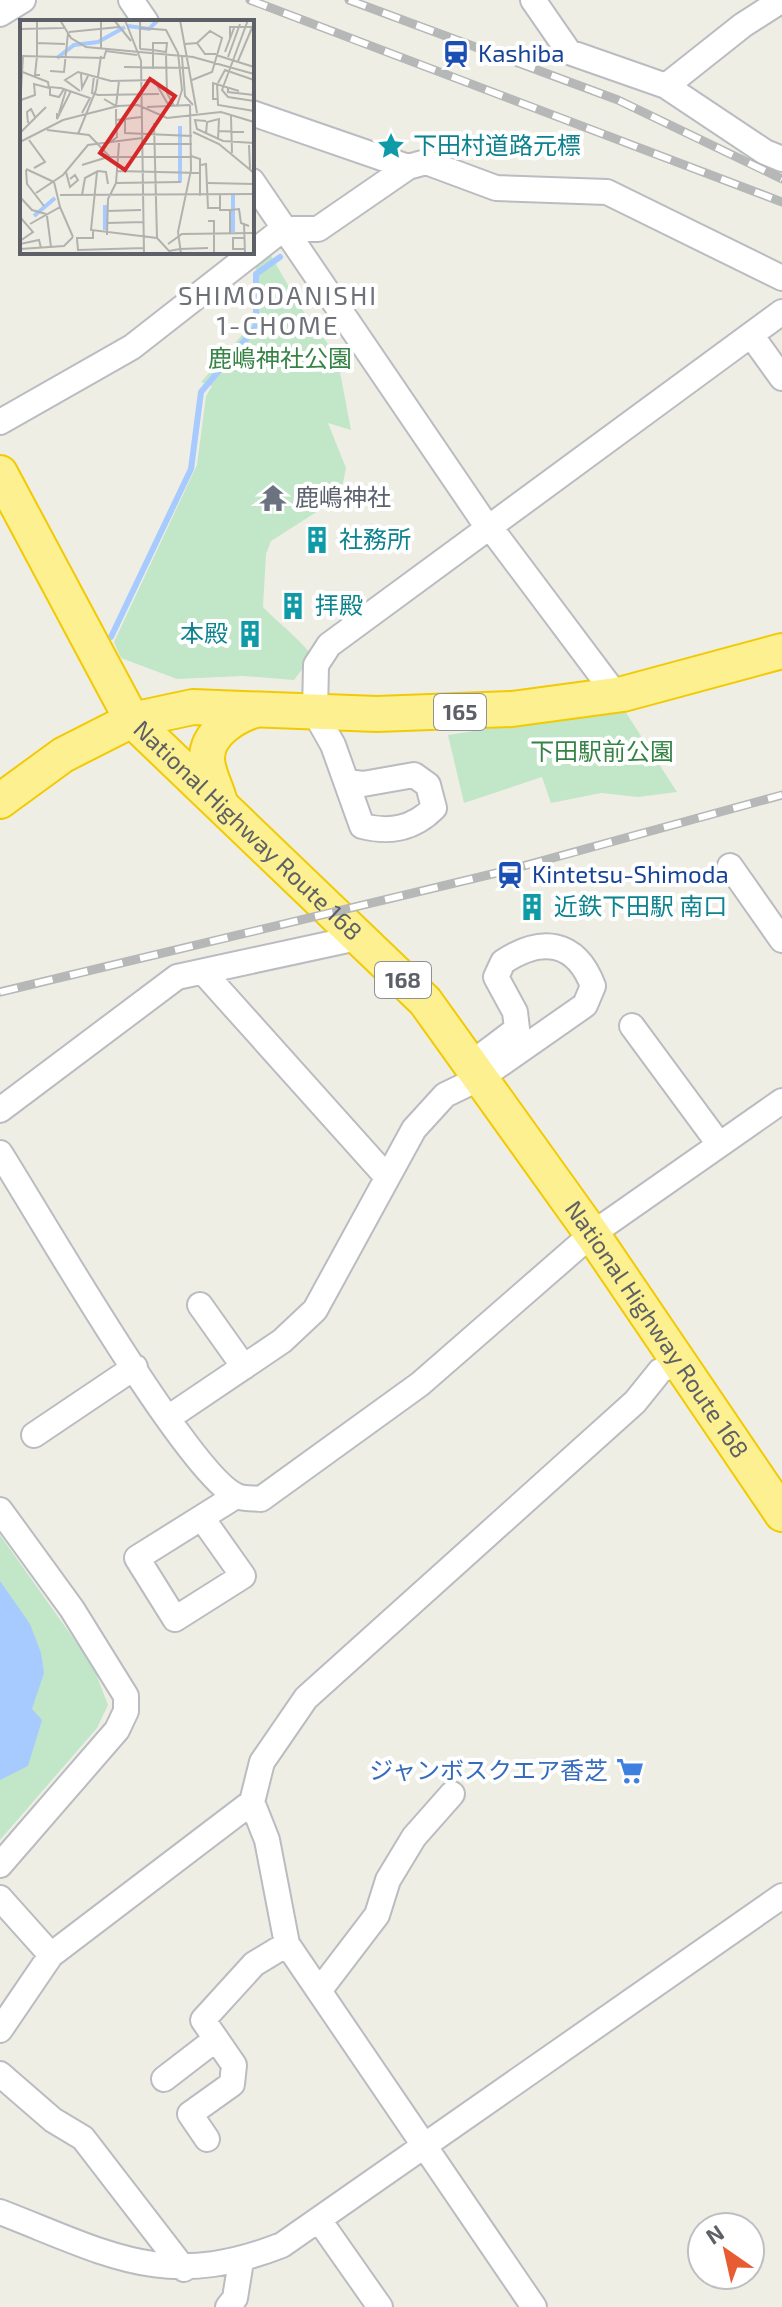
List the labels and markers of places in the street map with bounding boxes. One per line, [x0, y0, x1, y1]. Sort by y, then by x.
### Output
place label: Kashiba [478, 38, 564, 67]
station icon: Kashiba [441, 39, 471, 69]
place label: 下田村道路元標 [413, 130, 581, 159]
place icon: 下田村道路元標 [376, 131, 406, 161]
place label: 鹿嶋神社 [295, 482, 391, 511]
temple icon: 鹿嶋神社 [258, 483, 288, 513]
place label: 社務所 [339, 524, 411, 553]
building icon: 社務所 [302, 525, 332, 555]
place label: 拝殿 [315, 590, 363, 619]
building icon: 拝殿 [278, 591, 308, 621]
place label: 本殿 [180, 618, 228, 647]
building icon: 本殿 [235, 619, 265, 649]
place label: Kintetsu-Shimoda [532, 859, 729, 888]
station icon: Kintetsu-Shimoda [495, 860, 525, 890]
place label: 近鉄下田駅 南口 [554, 891, 727, 920]
building icon: 近鉄下田駅 南口 [517, 892, 547, 922]
place label: ジャンボスクエア香芝 [369, 1755, 608, 1784]
supermarket icon: ジャンボスクエア香芝 [615, 1756, 645, 1786]

